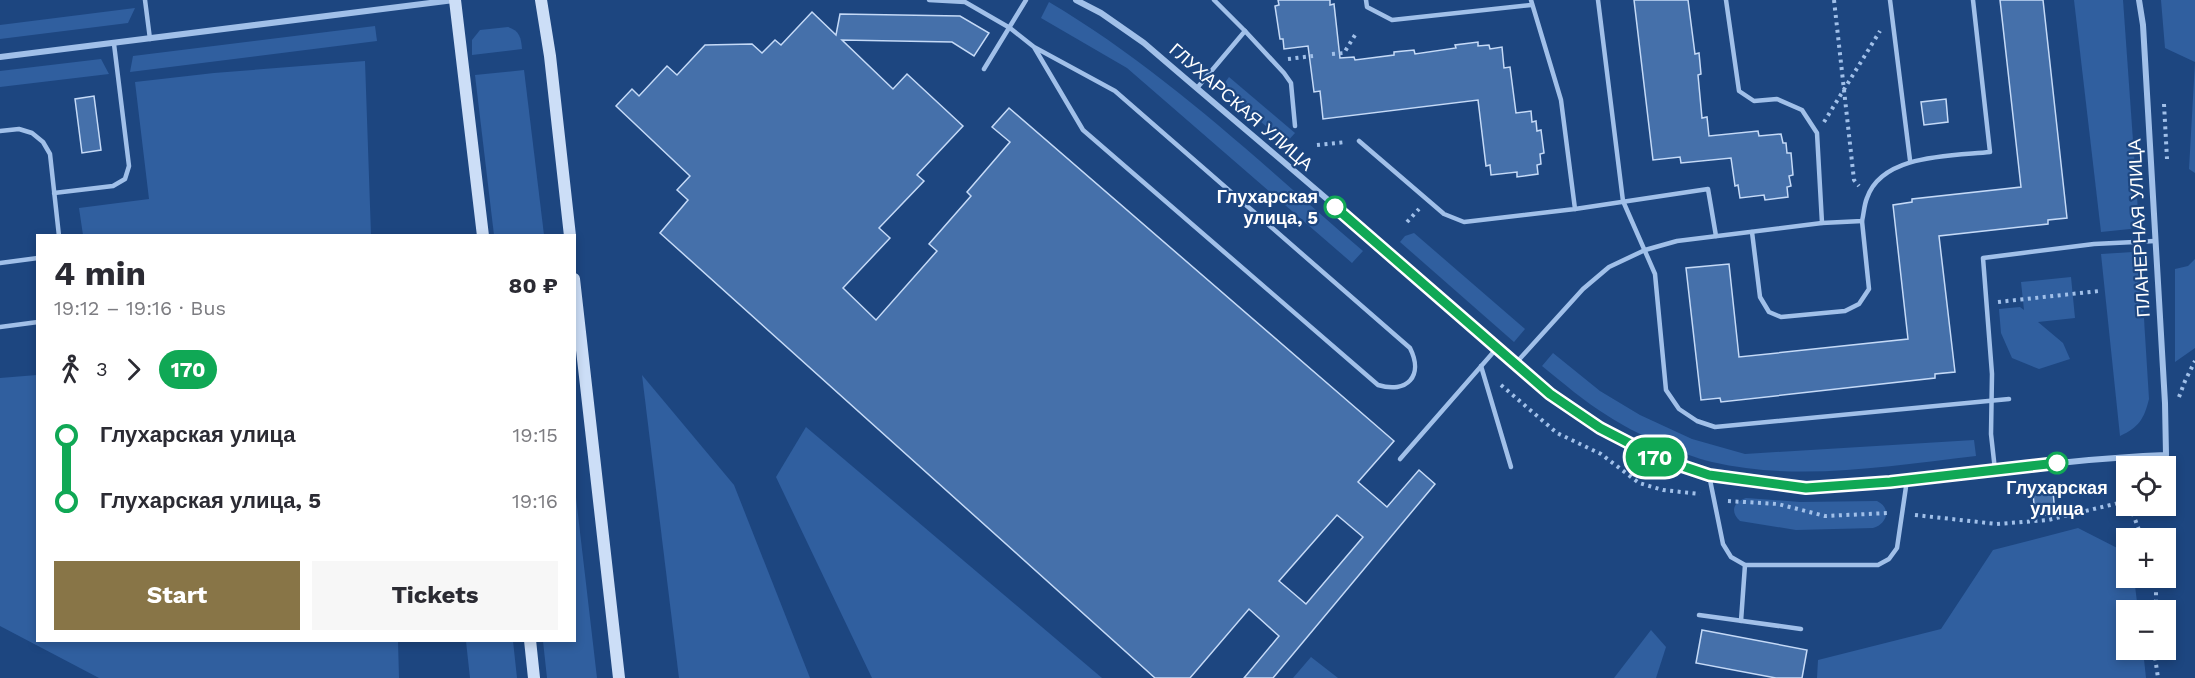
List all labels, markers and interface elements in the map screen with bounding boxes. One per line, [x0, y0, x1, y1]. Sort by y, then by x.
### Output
street label: ГЛУХАРСКАЯ УЛИЦА [1165, 39, 1317, 175]
street label: ПЛАНЕРНАЯ УЛИЦА [2123, 138, 2154, 318]
place label: Глухарская улица, 5 [1217, 186, 1318, 228]
marker: Глухарская улица, 5 [1324, 196, 1346, 218]
text: 4 min [54, 254, 146, 293]
text: 80 ₽ [509, 273, 558, 298]
text: 19:12 – 19:16 · Bus [54, 296, 226, 320]
icon: walk [54, 353, 87, 386]
icon: forward [117, 353, 150, 386]
text: 3 [96, 357, 108, 381]
text: 170 [171, 357, 205, 382]
text: Глухарская улица [100, 422, 296, 447]
text: 19:15 [513, 423, 558, 447]
line badge: 170 [1620, 438, 1690, 476]
text: 170 [1638, 445, 1672, 470]
marker: Глухарская улица [2046, 452, 2068, 474]
map controls [2116, 456, 2176, 660]
button: locate [2116, 456, 2176, 516]
place label: Глухарская улица [2006, 477, 2108, 519]
text: Глухарская улица, 5 [100, 488, 321, 513]
text: 19:16 [512, 489, 558, 513]
button: + [2116, 528, 2176, 588]
button: Start [54, 561, 300, 630]
button: Tickets [312, 561, 558, 630]
button: − [2116, 600, 2176, 660]

